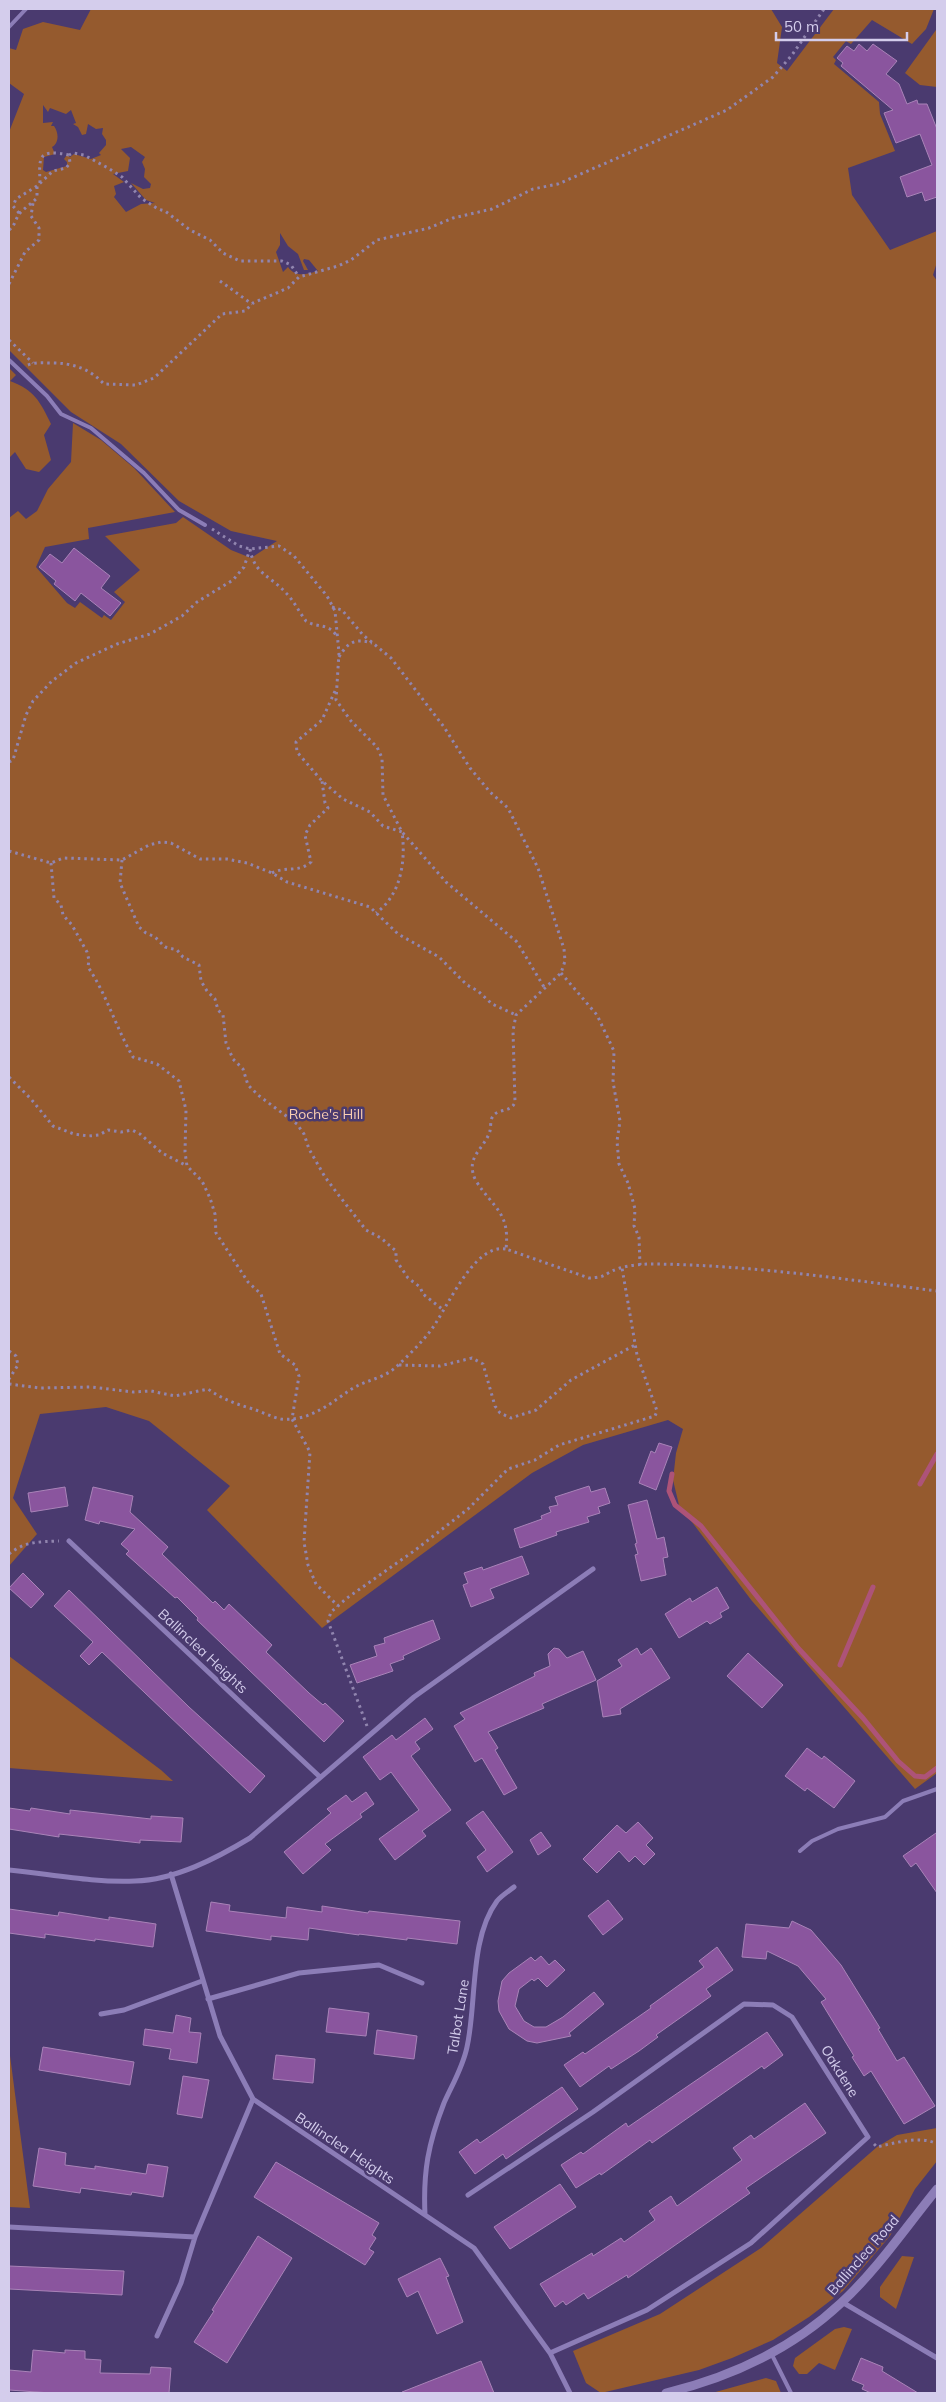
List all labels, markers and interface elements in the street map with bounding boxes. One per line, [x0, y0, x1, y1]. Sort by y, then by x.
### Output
scale bar [776, 10, 907, 42]
text: 50 m [784, 17, 819, 36]
park label: Roche's Hill [289, 1105, 363, 1123]
street label: Ballinclea Heights [154, 1605, 252, 1697]
street label: Talbot Lane [443, 1978, 473, 2056]
street label: Oakdene [817, 2042, 863, 2100]
street label: Ballinclea Heights [292, 2108, 398, 2188]
street label: Ballinclea Road [823, 2211, 903, 2299]

